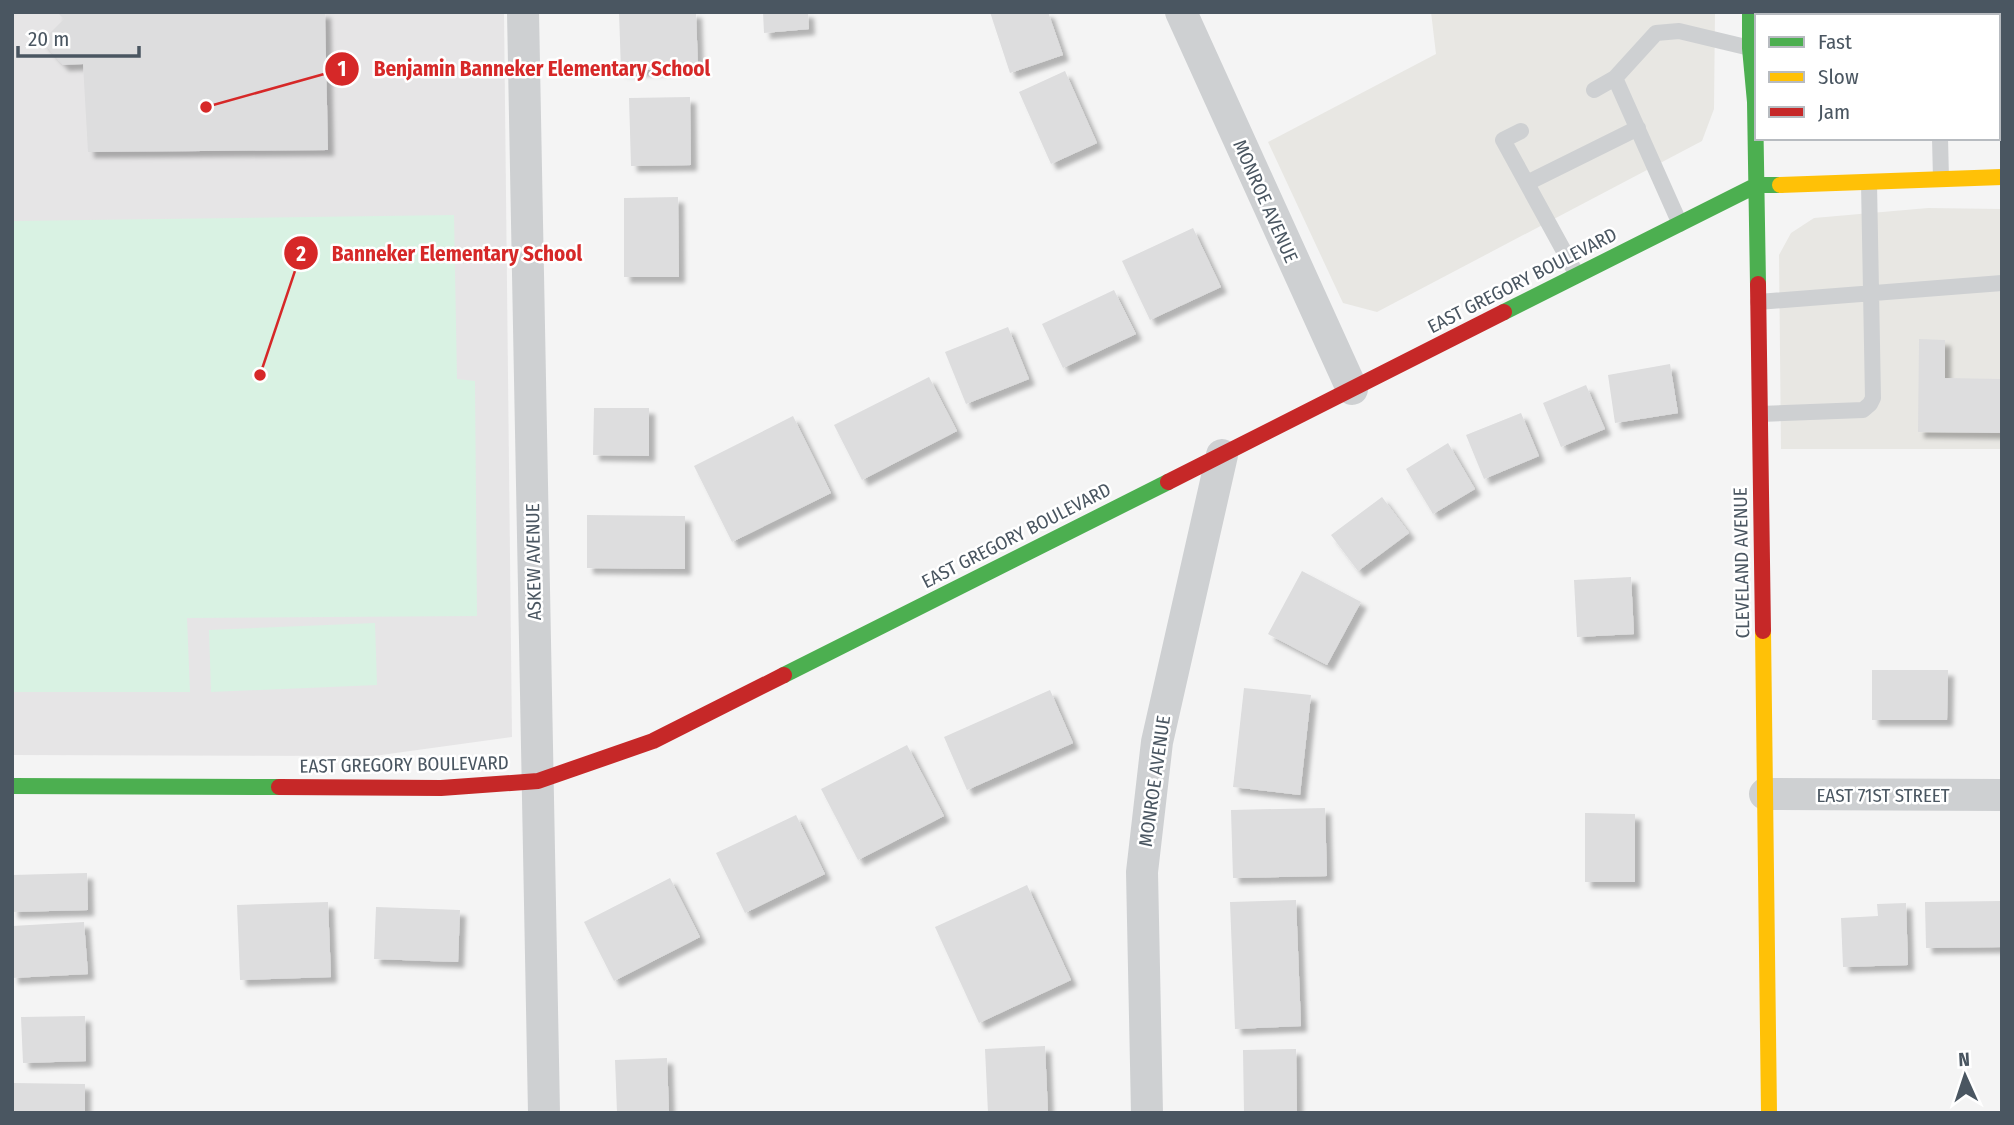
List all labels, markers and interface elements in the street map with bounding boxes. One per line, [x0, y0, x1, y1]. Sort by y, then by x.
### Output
scale bar [18, 14, 138, 58]
legend [1755, 14, 2000, 140]
text: 20 m [28, 26, 69, 52]
text: Fast [1818, 29, 1852, 55]
callout: Benjamin Banneker Elementary School [325, 48, 724, 90]
text: 1 [338, 56, 346, 82]
text: Benjamin Banneker Elementary School [374, 56, 711, 82]
text: Slow [1818, 64, 1859, 90]
text: Jam [1818, 99, 1850, 125]
street label: MONROE AVENUE [1228, 136, 1303, 266]
street label: EAST GREGORY BOULEVARD [1424, 223, 1621, 338]
callout: Banneker Elementary School [283, 232, 597, 274]
text: 2 [295, 241, 306, 267]
text: Banneker Elementary School [332, 241, 583, 267]
street label: EAST GREGORY BOULEVARD [918, 478, 1115, 593]
street label: CLEVELAND AVENUE [1729, 487, 1754, 639]
street label: ASKEW AVENUE [521, 503, 546, 621]
street label: MONROE AVENUE [1134, 714, 1175, 848]
street label: EAST GREGORY BOULEVARD [299, 751, 509, 778]
street label: EAST 71ST STREET [1816, 784, 1950, 807]
north arrow [1930, 1041, 2000, 1111]
text: N [1958, 1048, 1970, 1071]

